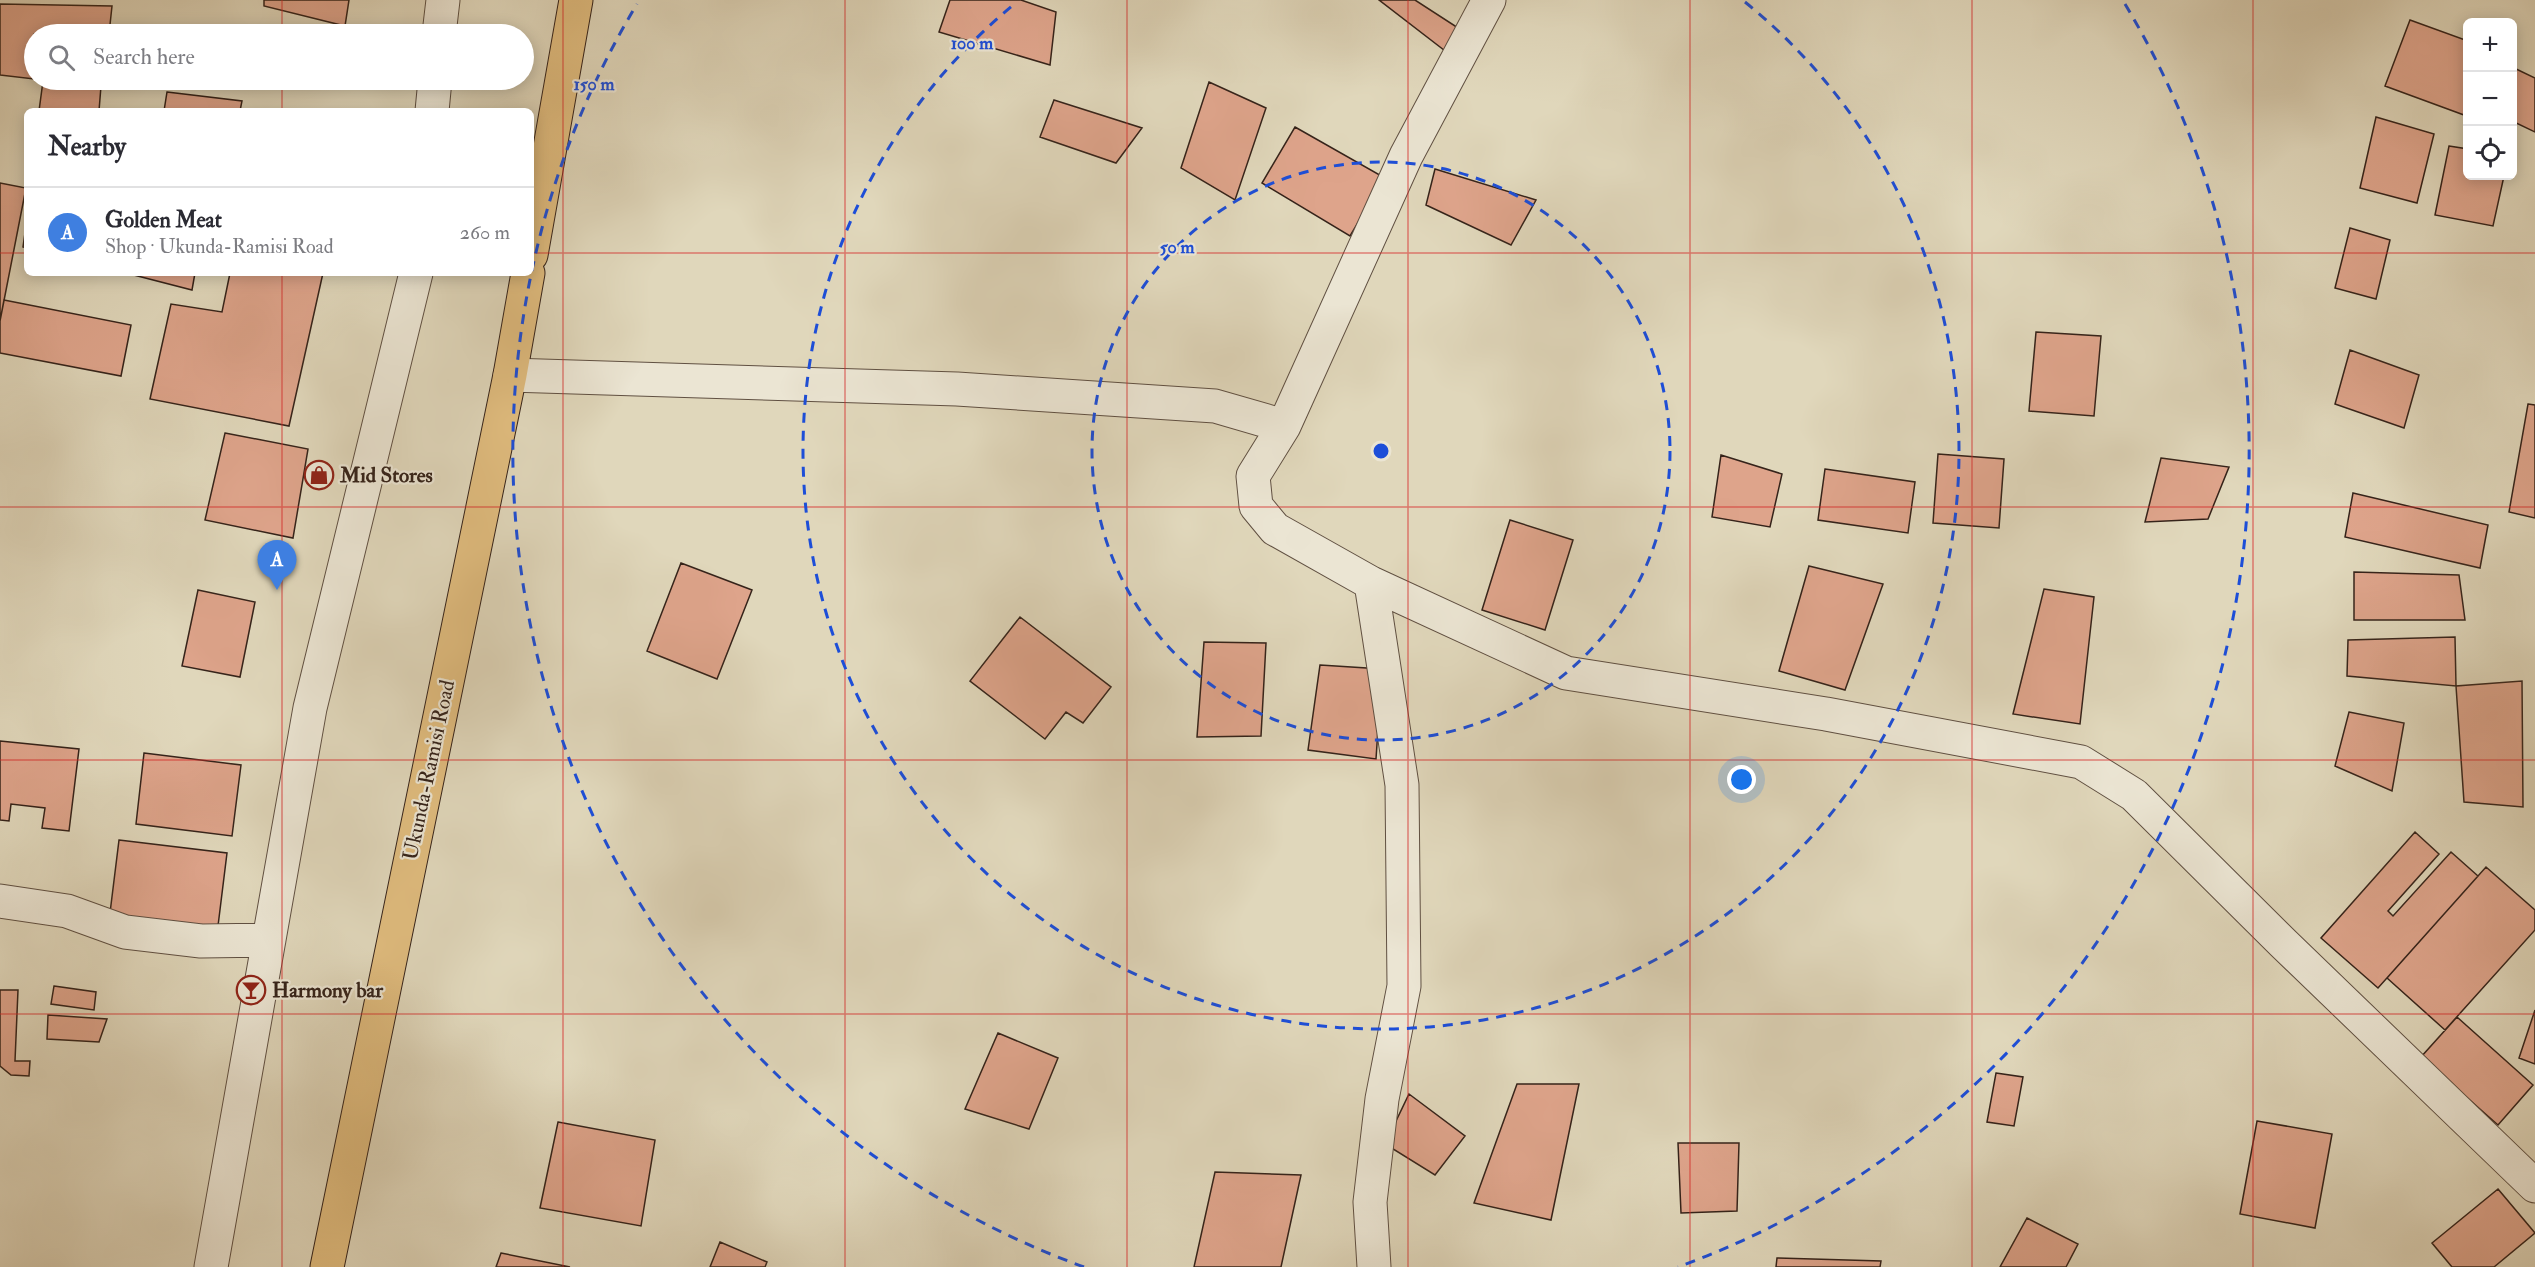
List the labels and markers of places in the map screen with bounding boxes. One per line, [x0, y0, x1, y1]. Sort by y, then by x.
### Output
centre of rings [1371, 441, 1391, 461]
shop icon: Mid Stores [303, 459, 335, 491]
place label: Mid Stores [339, 462, 433, 489]
pin: A [258, 540, 296, 590]
bar icon: Harmony bar [235, 974, 267, 1006]
place label: Harmony bar [272, 977, 384, 1004]

